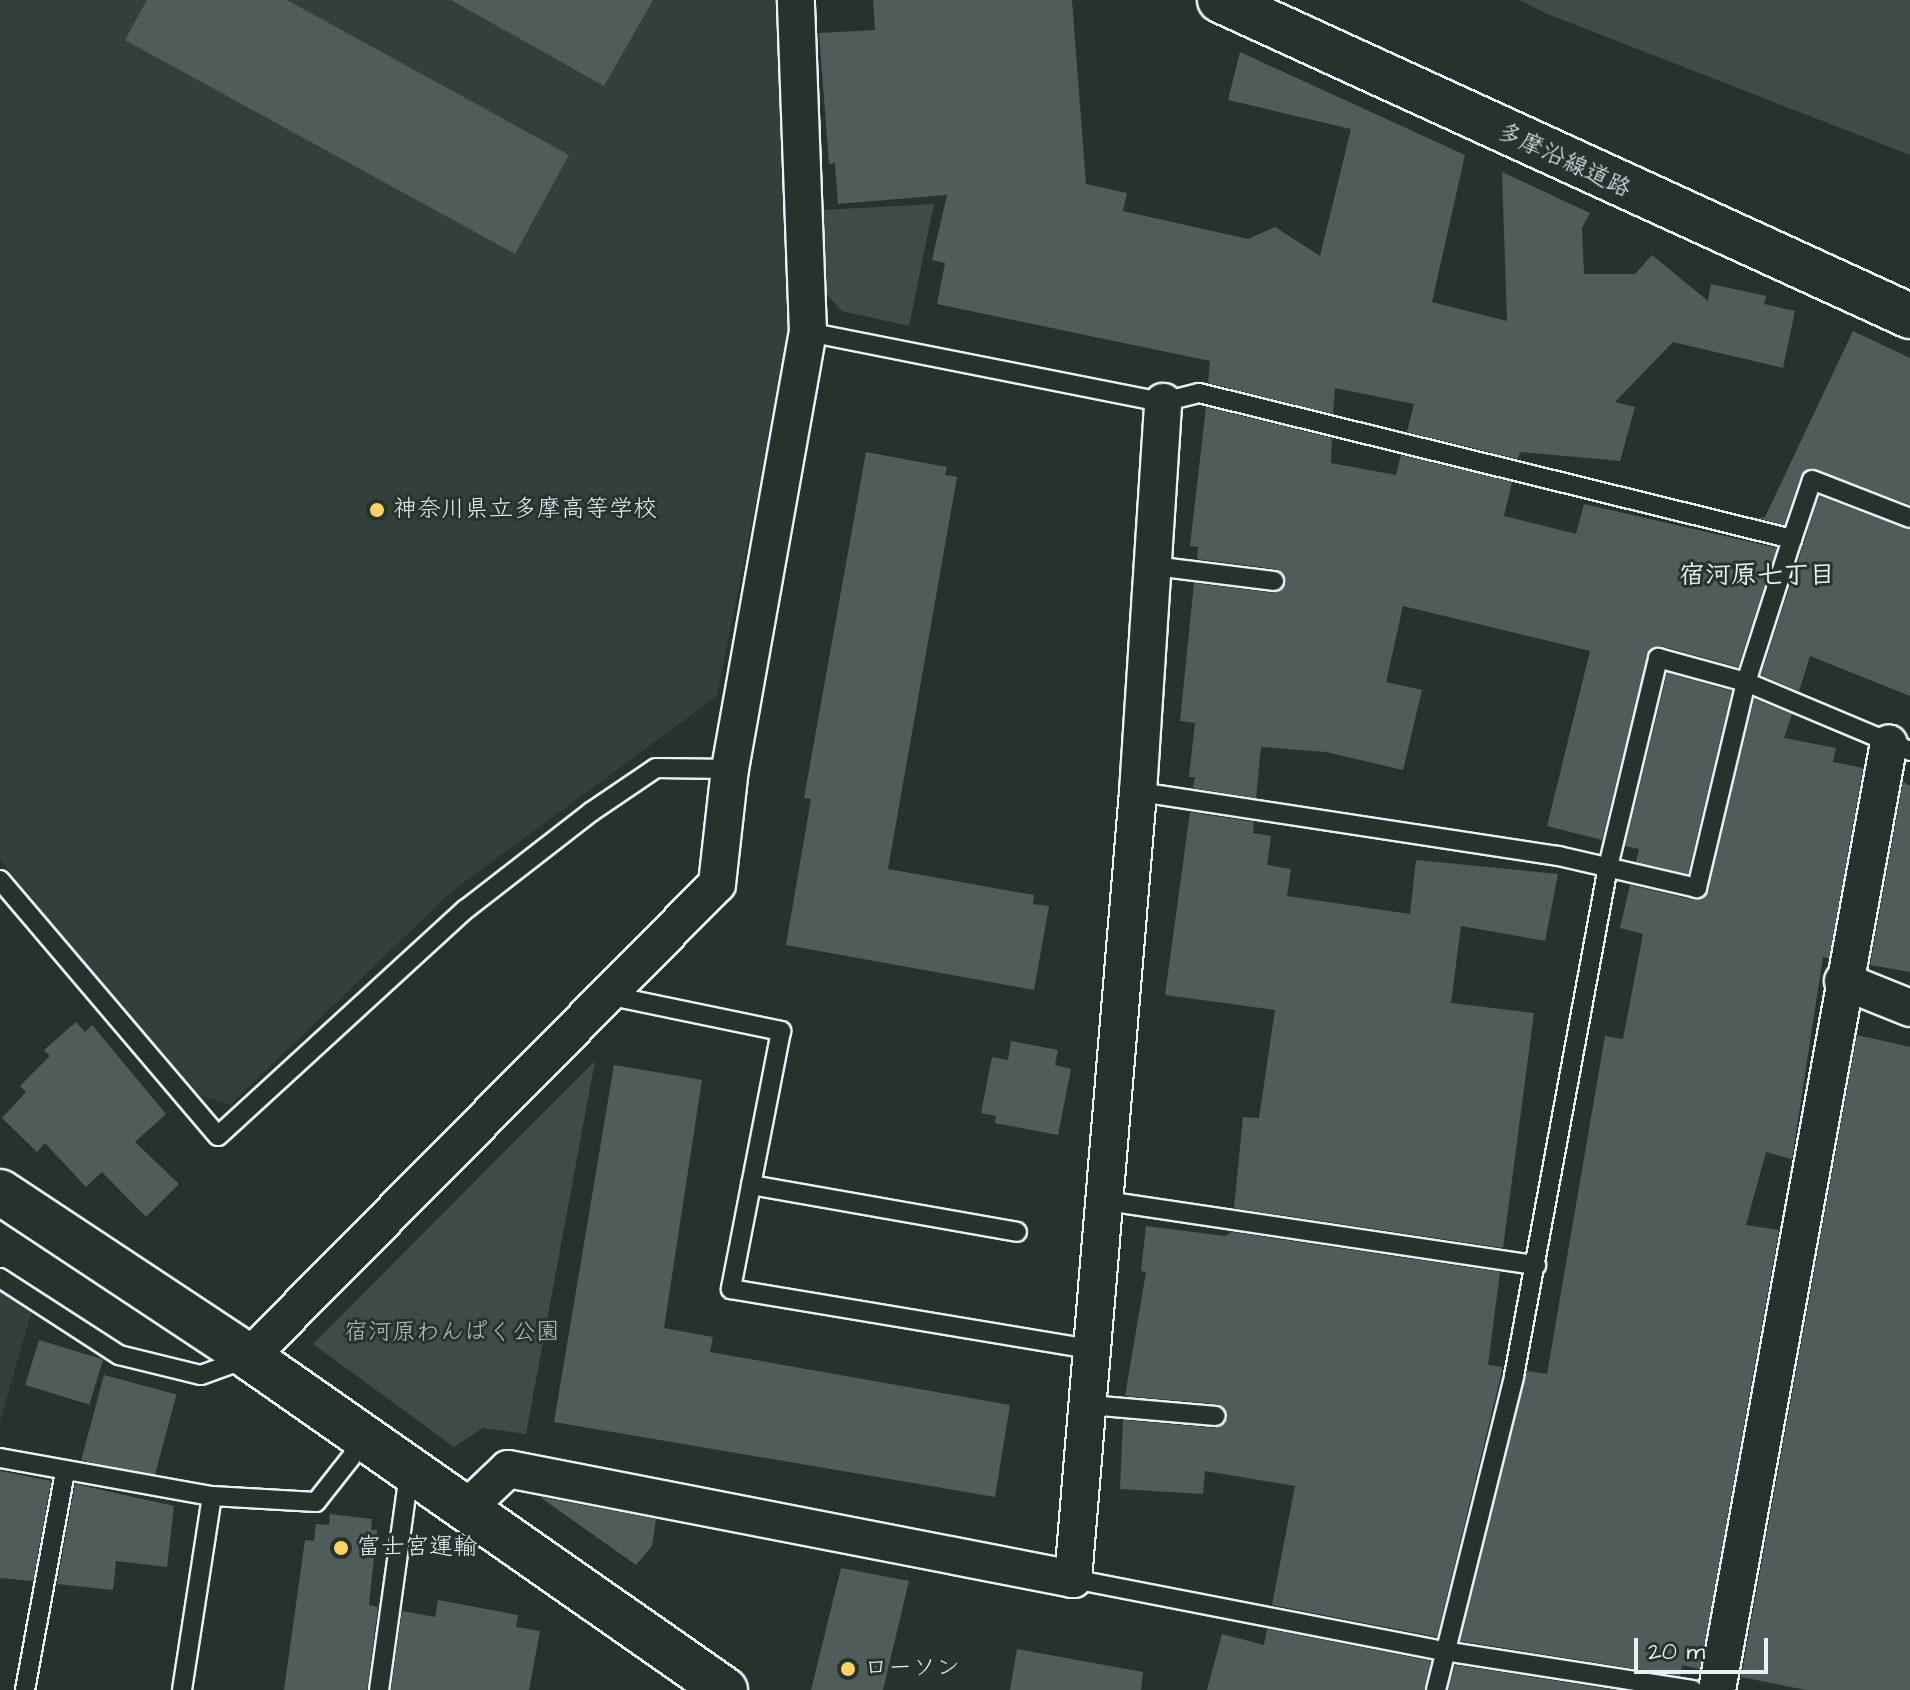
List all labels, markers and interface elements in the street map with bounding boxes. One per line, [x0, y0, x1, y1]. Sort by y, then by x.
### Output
street label: 多摩沿線道路 [1493, 118, 1635, 204]
place label: 神奈川県立多摩高等学校 [393, 496, 657, 524]
marker: 神奈川県立多摩高等学校 [368, 501, 386, 519]
district label: 宿河原七丁目 [1679, 560, 1835, 592]
park label: 宿河原わんぱく公園 [344, 1319, 560, 1347]
place label: 富士宮運輸 [357, 1534, 477, 1562]
marker: 富士宮運輸 [332, 1539, 350, 1557]
scale bar [1638, 1622, 1772, 1672]
text: 20 m [1648, 1635, 1705, 1669]
place label: ローソン [864, 1655, 960, 1683]
marker: ローソン [839, 1660, 857, 1678]

